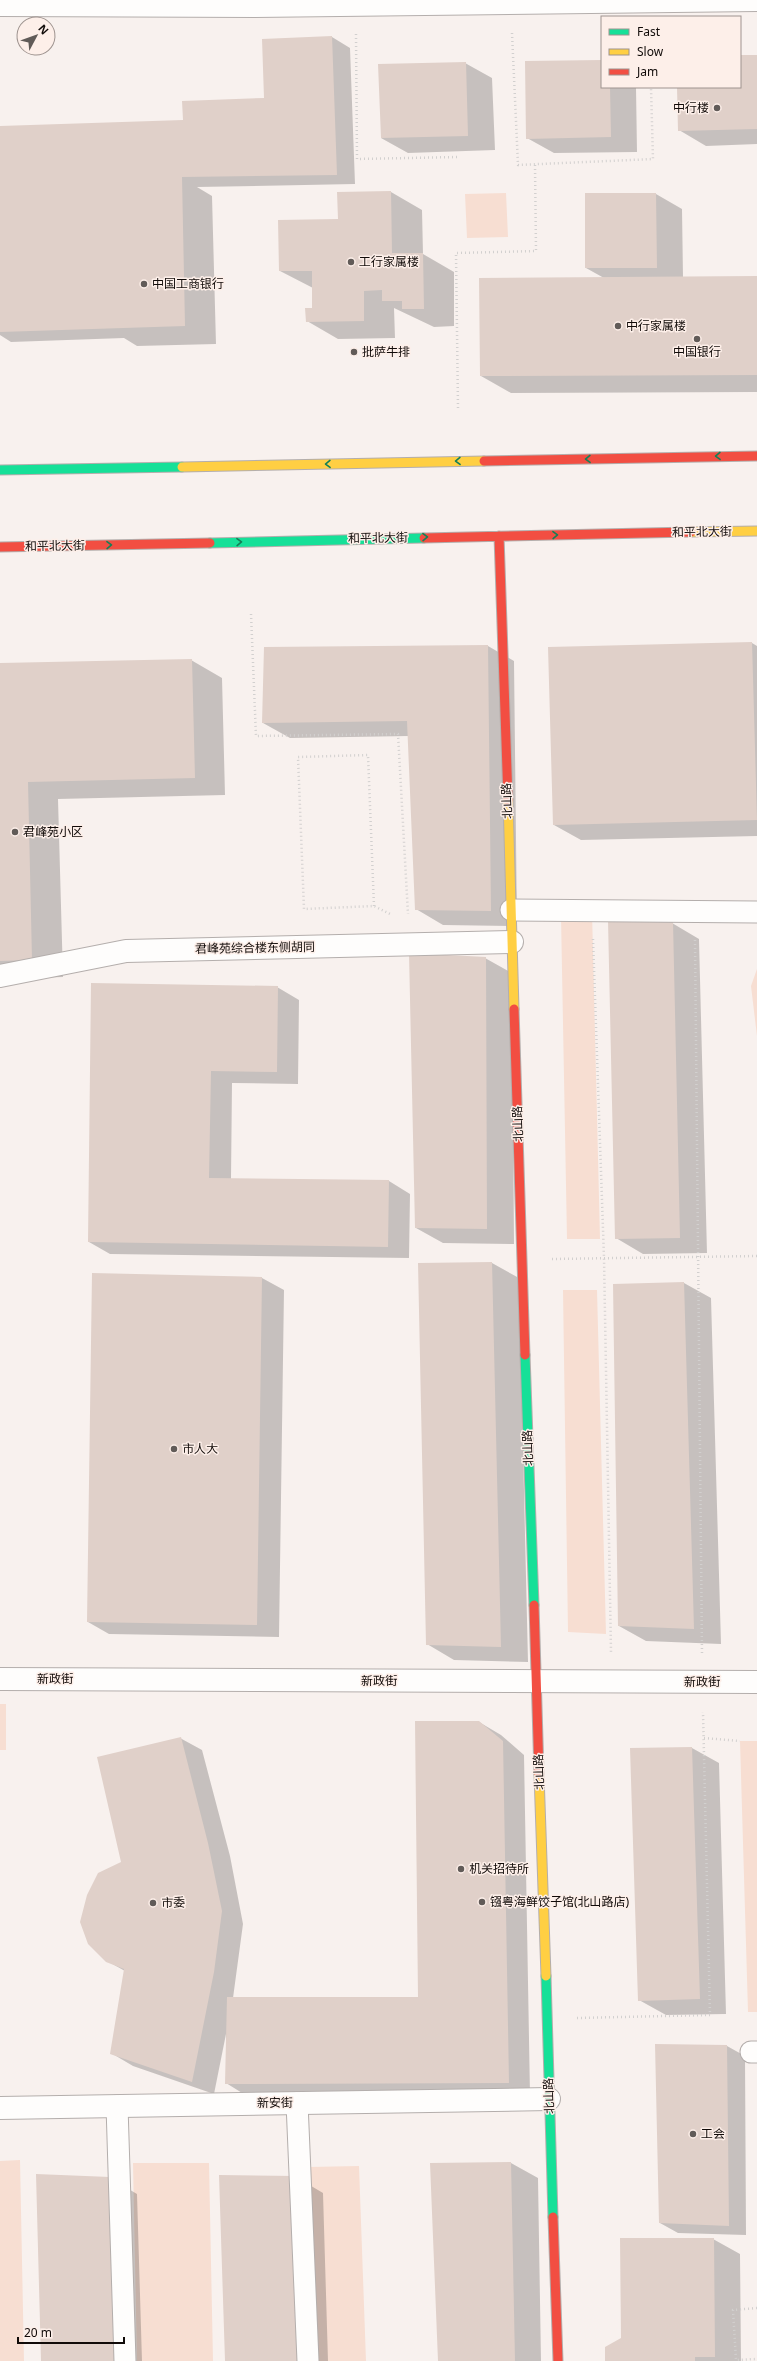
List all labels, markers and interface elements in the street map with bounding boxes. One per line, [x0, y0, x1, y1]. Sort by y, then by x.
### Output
north arrow [16, 16, 56, 56]
legend [601, 16, 741, 88]
text: N [35, 21, 53, 37]
text: Fast [637, 23, 661, 40]
text: Slow [637, 43, 664, 60]
text: Jam [636, 63, 658, 80]
place label: 中行楼 [673, 99, 709, 116]
marker: 中行楼 [712, 103, 722, 113]
place label: 工行家属楼 [359, 253, 419, 270]
marker: 工行家属楼 [346, 257, 356, 267]
place label: 中国工商银行 [152, 275, 224, 292]
marker: 中国工商银行 [139, 279, 149, 289]
place label: 中行家属楼 [626, 317, 686, 334]
marker: 中行家属楼 [613, 321, 623, 331]
marker: 中国银行 [692, 334, 702, 344]
place label: 批萨牛排 [362, 343, 410, 360]
place label: 中国银行 [673, 343, 721, 360]
marker: 批萨牛排 [349, 347, 359, 357]
one-way arrow [715, 452, 721, 460]
one-way arrow [585, 455, 591, 463]
one-way arrow [455, 457, 461, 466]
one-way arrow [325, 460, 331, 468]
street label: 和平北大街 [672, 522, 732, 541]
street label: 和平北大街 [348, 528, 408, 547]
one-way arrow [552, 530, 558, 539]
one-way arrow [422, 533, 428, 541]
street label: 和平北大街 [25, 536, 85, 555]
one-way arrow [236, 537, 242, 546]
one-way arrow [106, 540, 112, 549]
street label: 北山路 [497, 783, 516, 819]
place label: 君峰苑小区 [23, 823, 83, 840]
marker: 君峰苑小区 [10, 827, 20, 837]
street label: 君峰苑综合楼东侧胡同 [195, 938, 315, 957]
street label: 北山路 [508, 1106, 527, 1142]
street label: 北山路 [518, 1430, 537, 1466]
place label: 市人大 [182, 1440, 218, 1457]
marker: 市人大 [169, 1444, 179, 1454]
street label: 新政街 [37, 1670, 73, 1687]
street label: 新政街 [361, 1672, 397, 1689]
street label: 新政街 [684, 1673, 720, 1690]
street label: 北山路 [529, 1754, 548, 1790]
place label: 机关招待所 [469, 1860, 529, 1877]
marker: 机关招待所 [456, 1864, 466, 1874]
place label: 镪粤海鲜饺子馆(北山路店) [490, 1893, 630, 1910]
place label: 市委 [161, 1894, 185, 1911]
marker: 镪粤海鲜饺子馆(北山路店) [477, 1897, 487, 1907]
marker: 市委 [148, 1898, 158, 1908]
street label: 北山路 [539, 2078, 558, 2114]
street label: 新安街 [257, 2094, 293, 2111]
place label: 工会 [701, 2125, 725, 2142]
marker: 工会 [688, 2129, 698, 2139]
scale bar [18, 2319, 124, 2345]
text: 20 m [24, 2324, 52, 2341]

